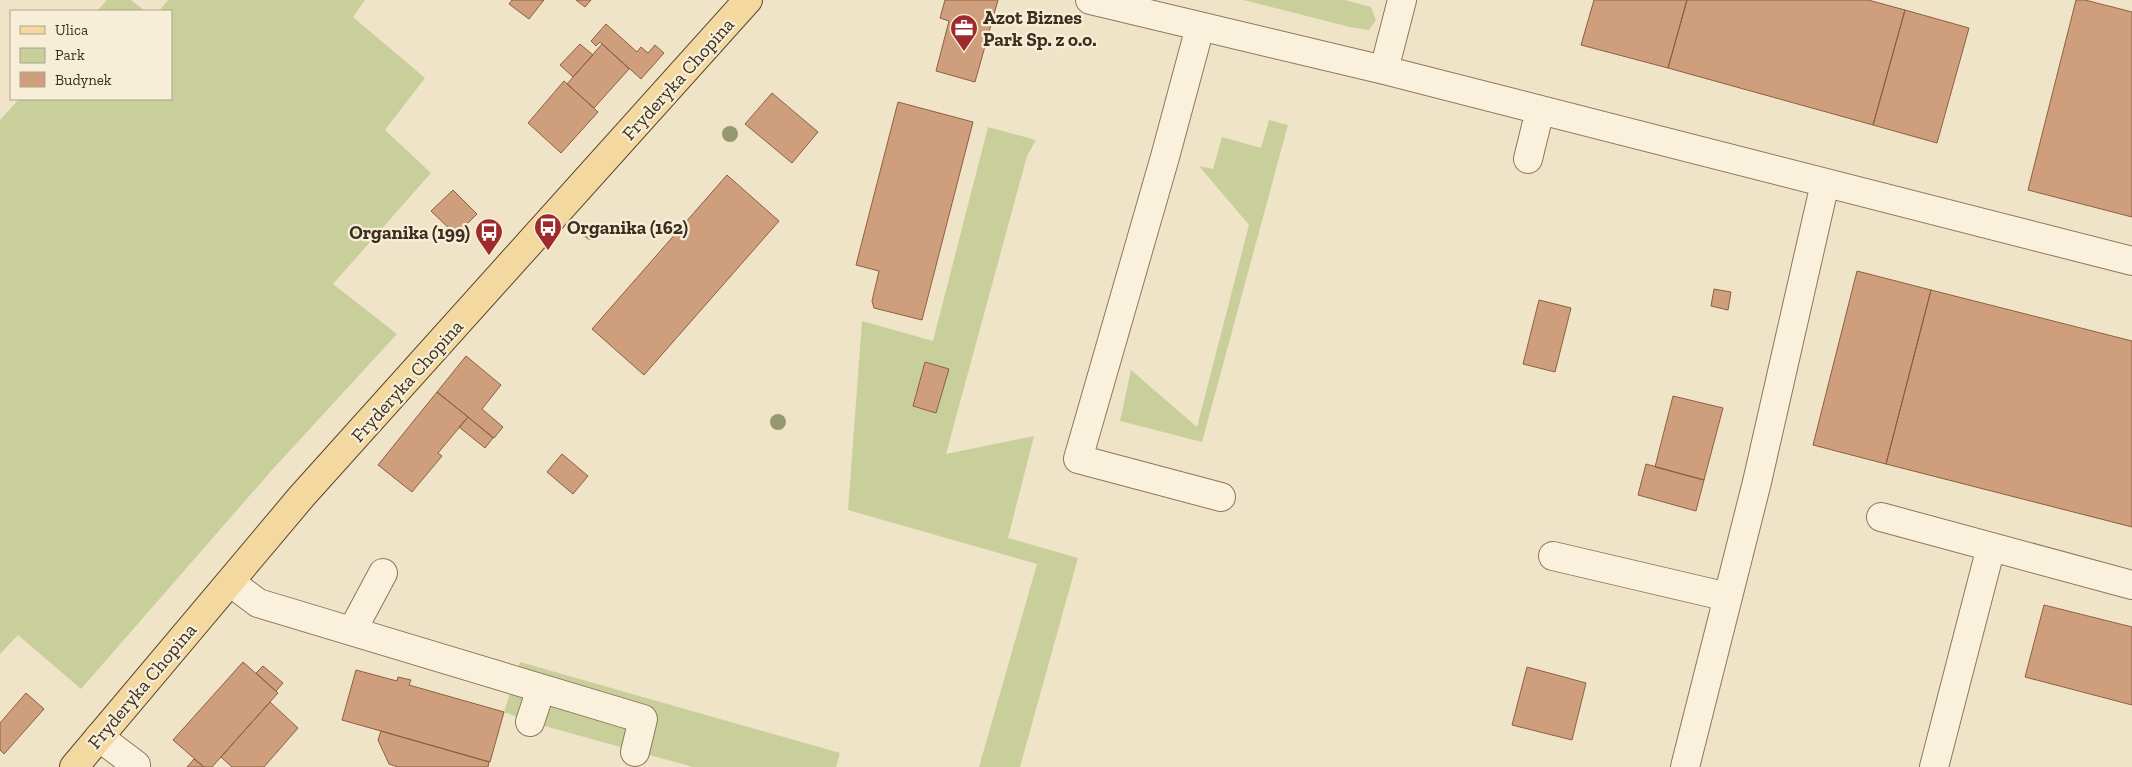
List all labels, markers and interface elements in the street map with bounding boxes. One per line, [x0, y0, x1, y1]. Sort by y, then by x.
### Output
place label: Azot Biznes Park Sp. z o.o. [983, 6, 1097, 51]
legend [10, 10, 172, 100]
street label: Fryderyka Chopina [617, 13, 739, 145]
office icon: Azot Biznes Park Sp. z o.o. [949, 13, 979, 52]
text: Ulica [55, 21, 88, 39]
text: Park [55, 46, 85, 64]
text: Budynek [55, 71, 112, 89]
bus stop icon: Organika (162) [533, 212, 563, 251]
place label: Organika (162) [567, 216, 688, 239]
bus stop icon: Organika (199) [474, 217, 504, 256]
place label: Organika (199) [349, 221, 470, 244]
street label: Fryderyka Chopina [346, 315, 468, 447]
street label: Fryderyka Chopina [83, 619, 201, 753]

